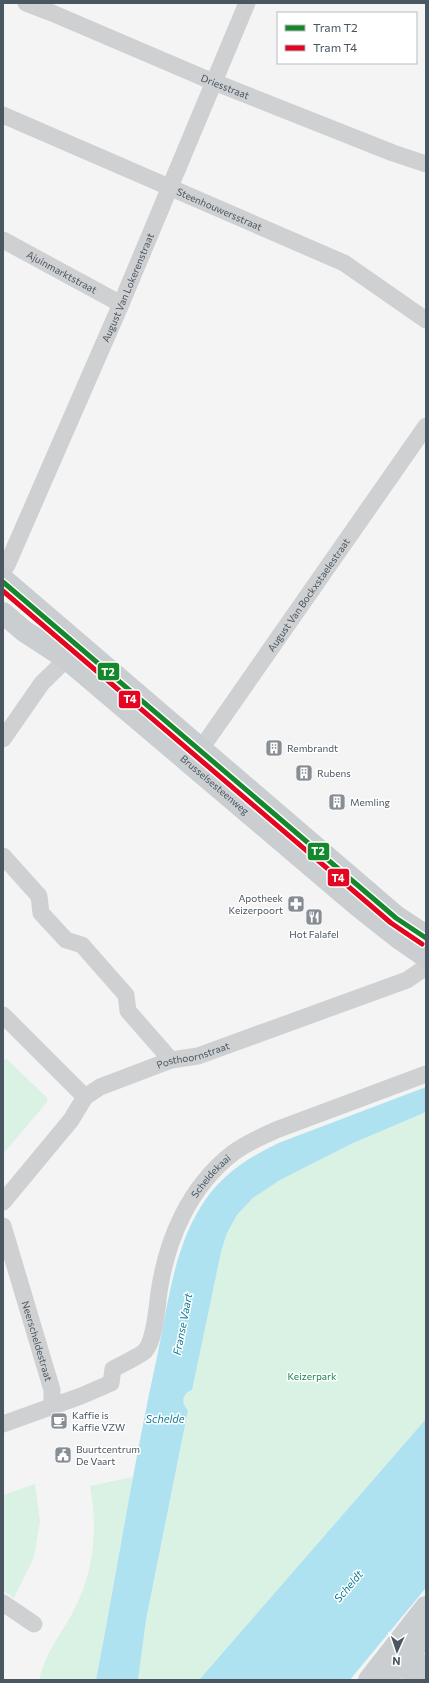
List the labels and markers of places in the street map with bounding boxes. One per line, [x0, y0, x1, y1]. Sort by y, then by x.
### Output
building icon: Rembrandt [264, 738, 284, 758]
place label: Rembrandt [287, 742, 338, 754]
building icon: Rubens [294, 763, 314, 783]
place label: Rubens [317, 767, 351, 779]
building icon: Memling [327, 792, 347, 812]
place label: Memling [350, 796, 390, 808]
place label: Apotheek Keizerpoort [229, 892, 284, 916]
pharmacy icon: Apotheek Keizerpoort [286, 894, 306, 914]
restaurant icon: Hot Falafel [304, 907, 324, 927]
place label: Hot Falafel [289, 928, 339, 940]
place label: Kaffie is Kaffie VZW [72, 1409, 125, 1433]
cafe icon: Kaffie is Kaffie VZW [49, 1411, 69, 1431]
place label: Buurtcentrum De Vaart [76, 1443, 140, 1467]
public building icon: Buurtcentrum De Vaart [53, 1445, 73, 1465]

